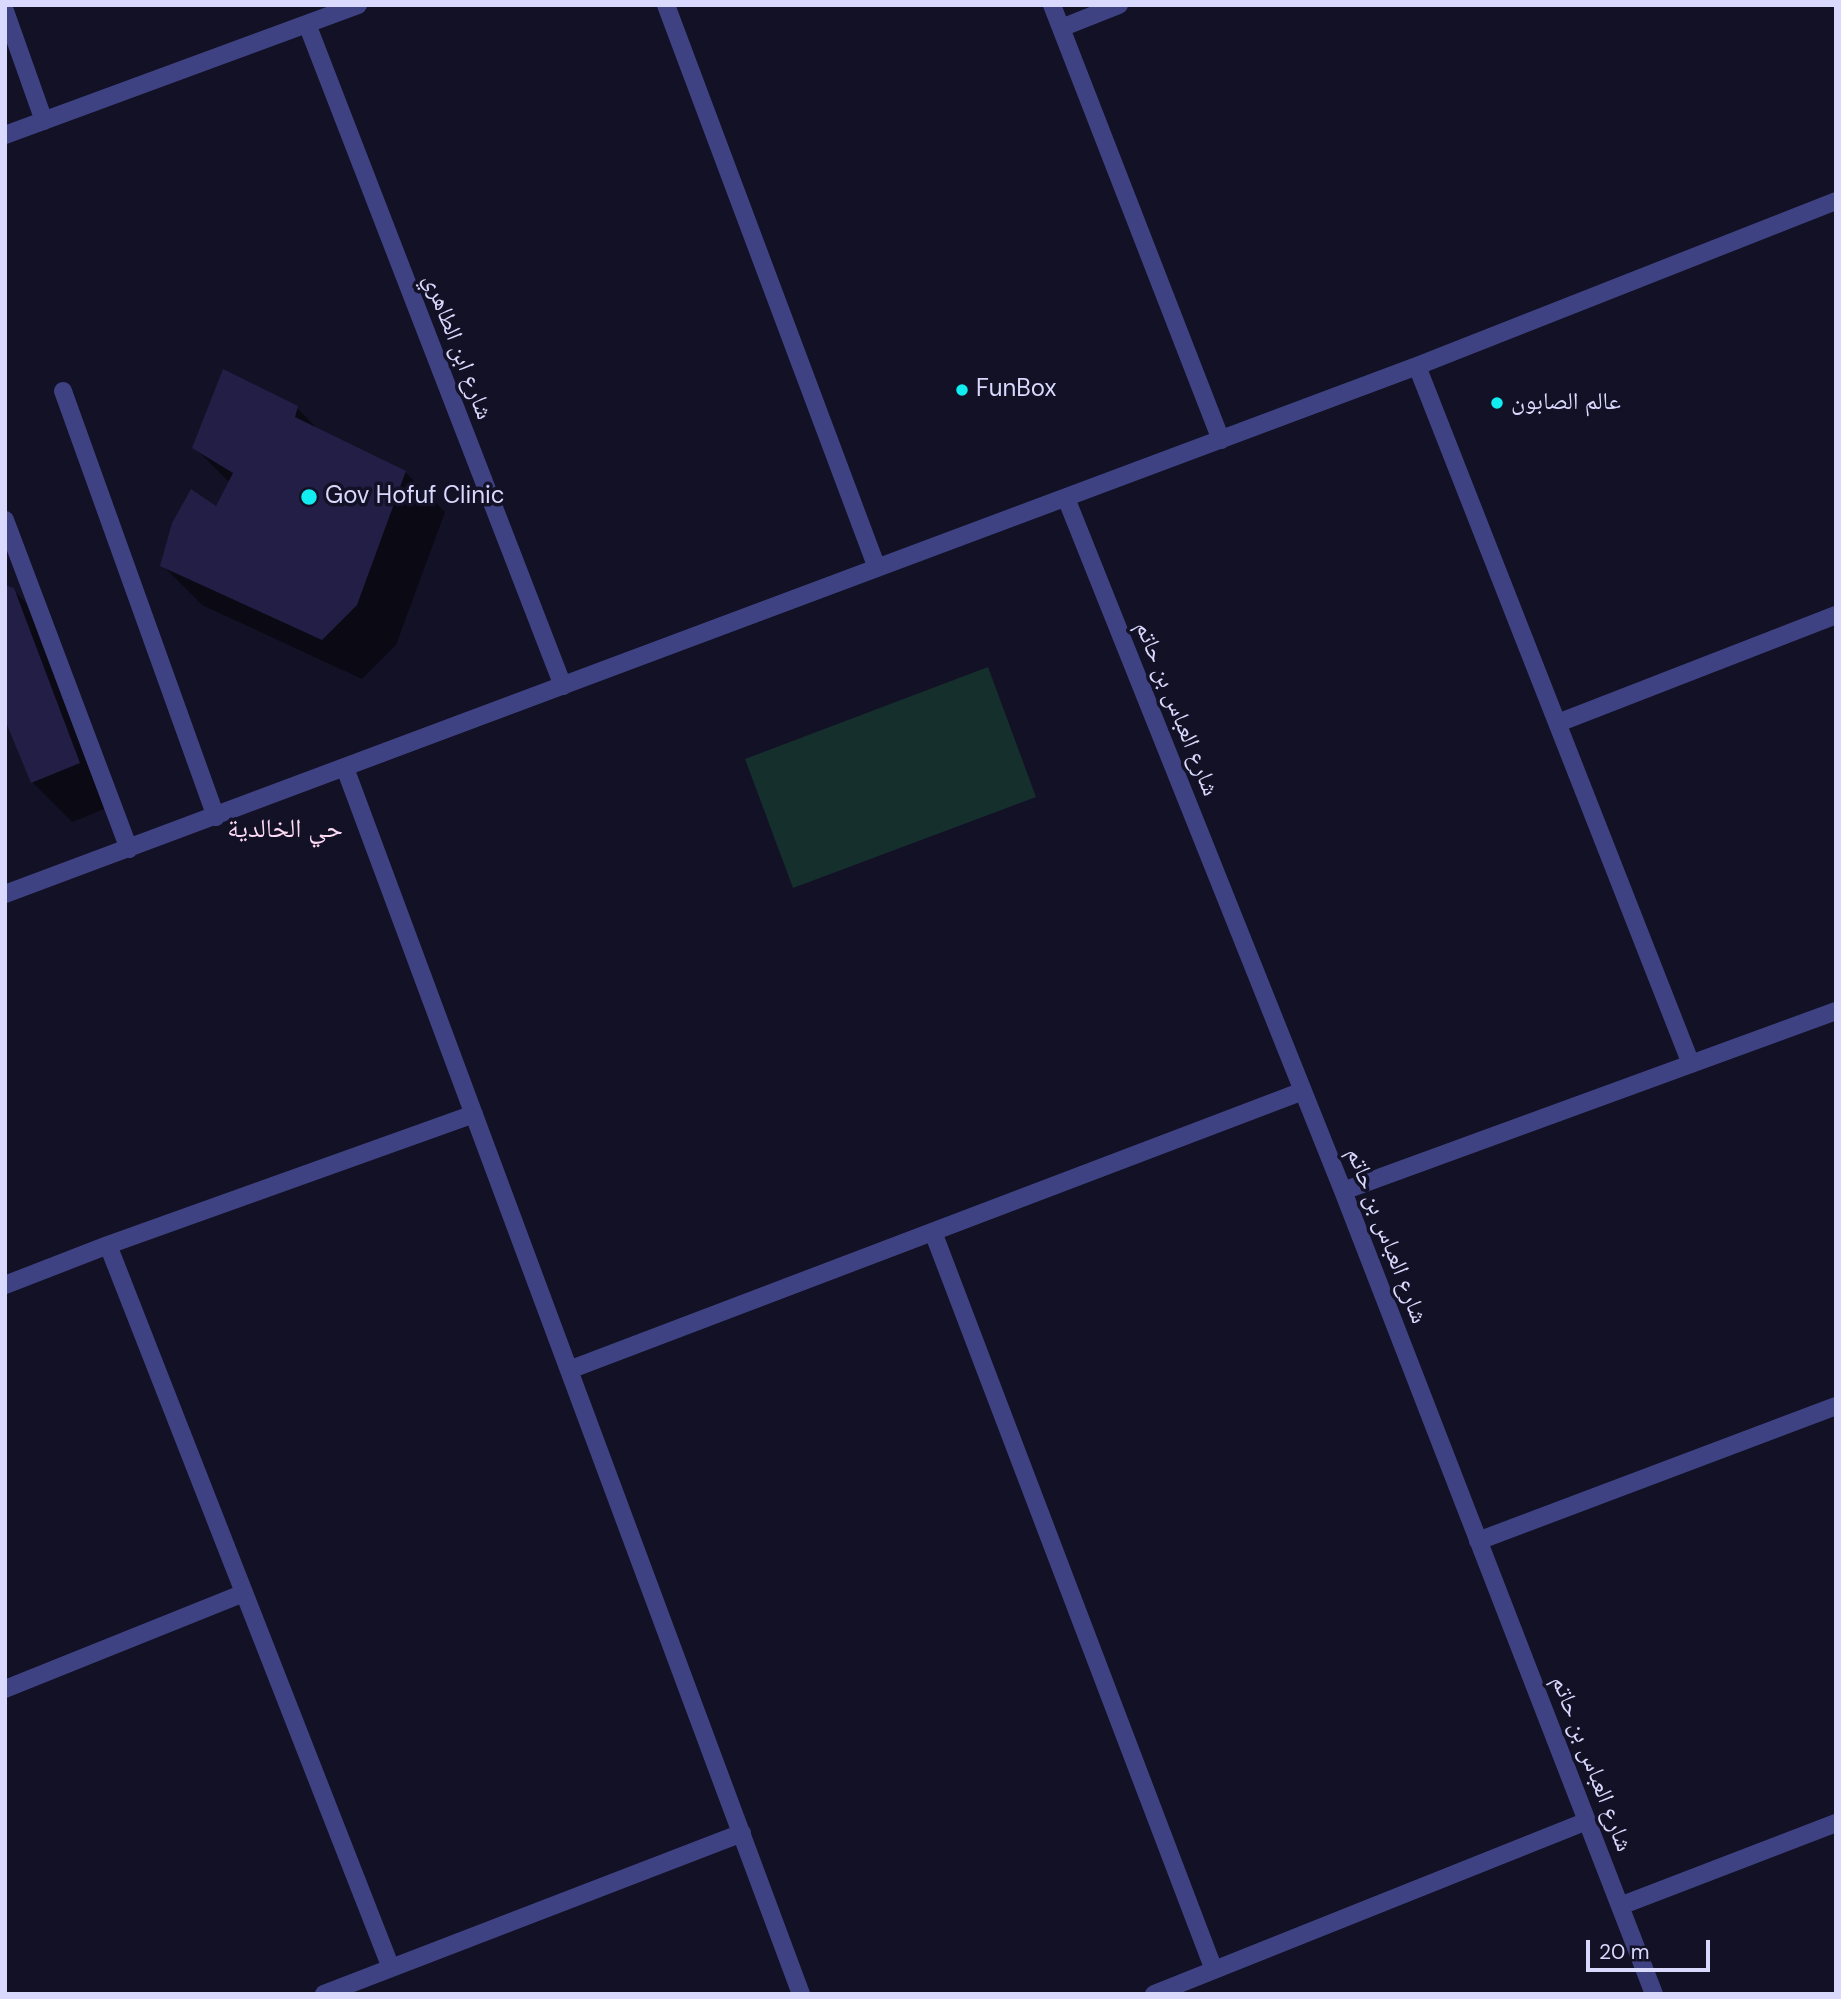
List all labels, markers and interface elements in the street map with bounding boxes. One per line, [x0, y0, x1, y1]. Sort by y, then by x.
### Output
street label: شارع ابن الطاهري [416, 270, 498, 424]
place label: FunBox [976, 376, 1056, 404]
marker: FunBox [954, 382, 970, 398]
place label: عالم الصابون [1511, 389, 1621, 417]
marker: عالم الصابون [1489, 395, 1505, 411]
place label: Gov Hofuf Clinic [325, 483, 504, 511]
marker: Gov Hofuf Clinic [299, 487, 319, 507]
street label: شارع العباس بن حاتم [1128, 617, 1224, 801]
district label: حي الخالدية [227, 814, 343, 846]
street label: شارع العباس بن حاتم [1339, 1144, 1433, 1328]
street label: شارع العباس بن حاتم [1544, 1672, 1638, 1856]
scale bar [1589, 1926, 1713, 1970]
text: 20 m [1599, 1938, 1650, 1966]

